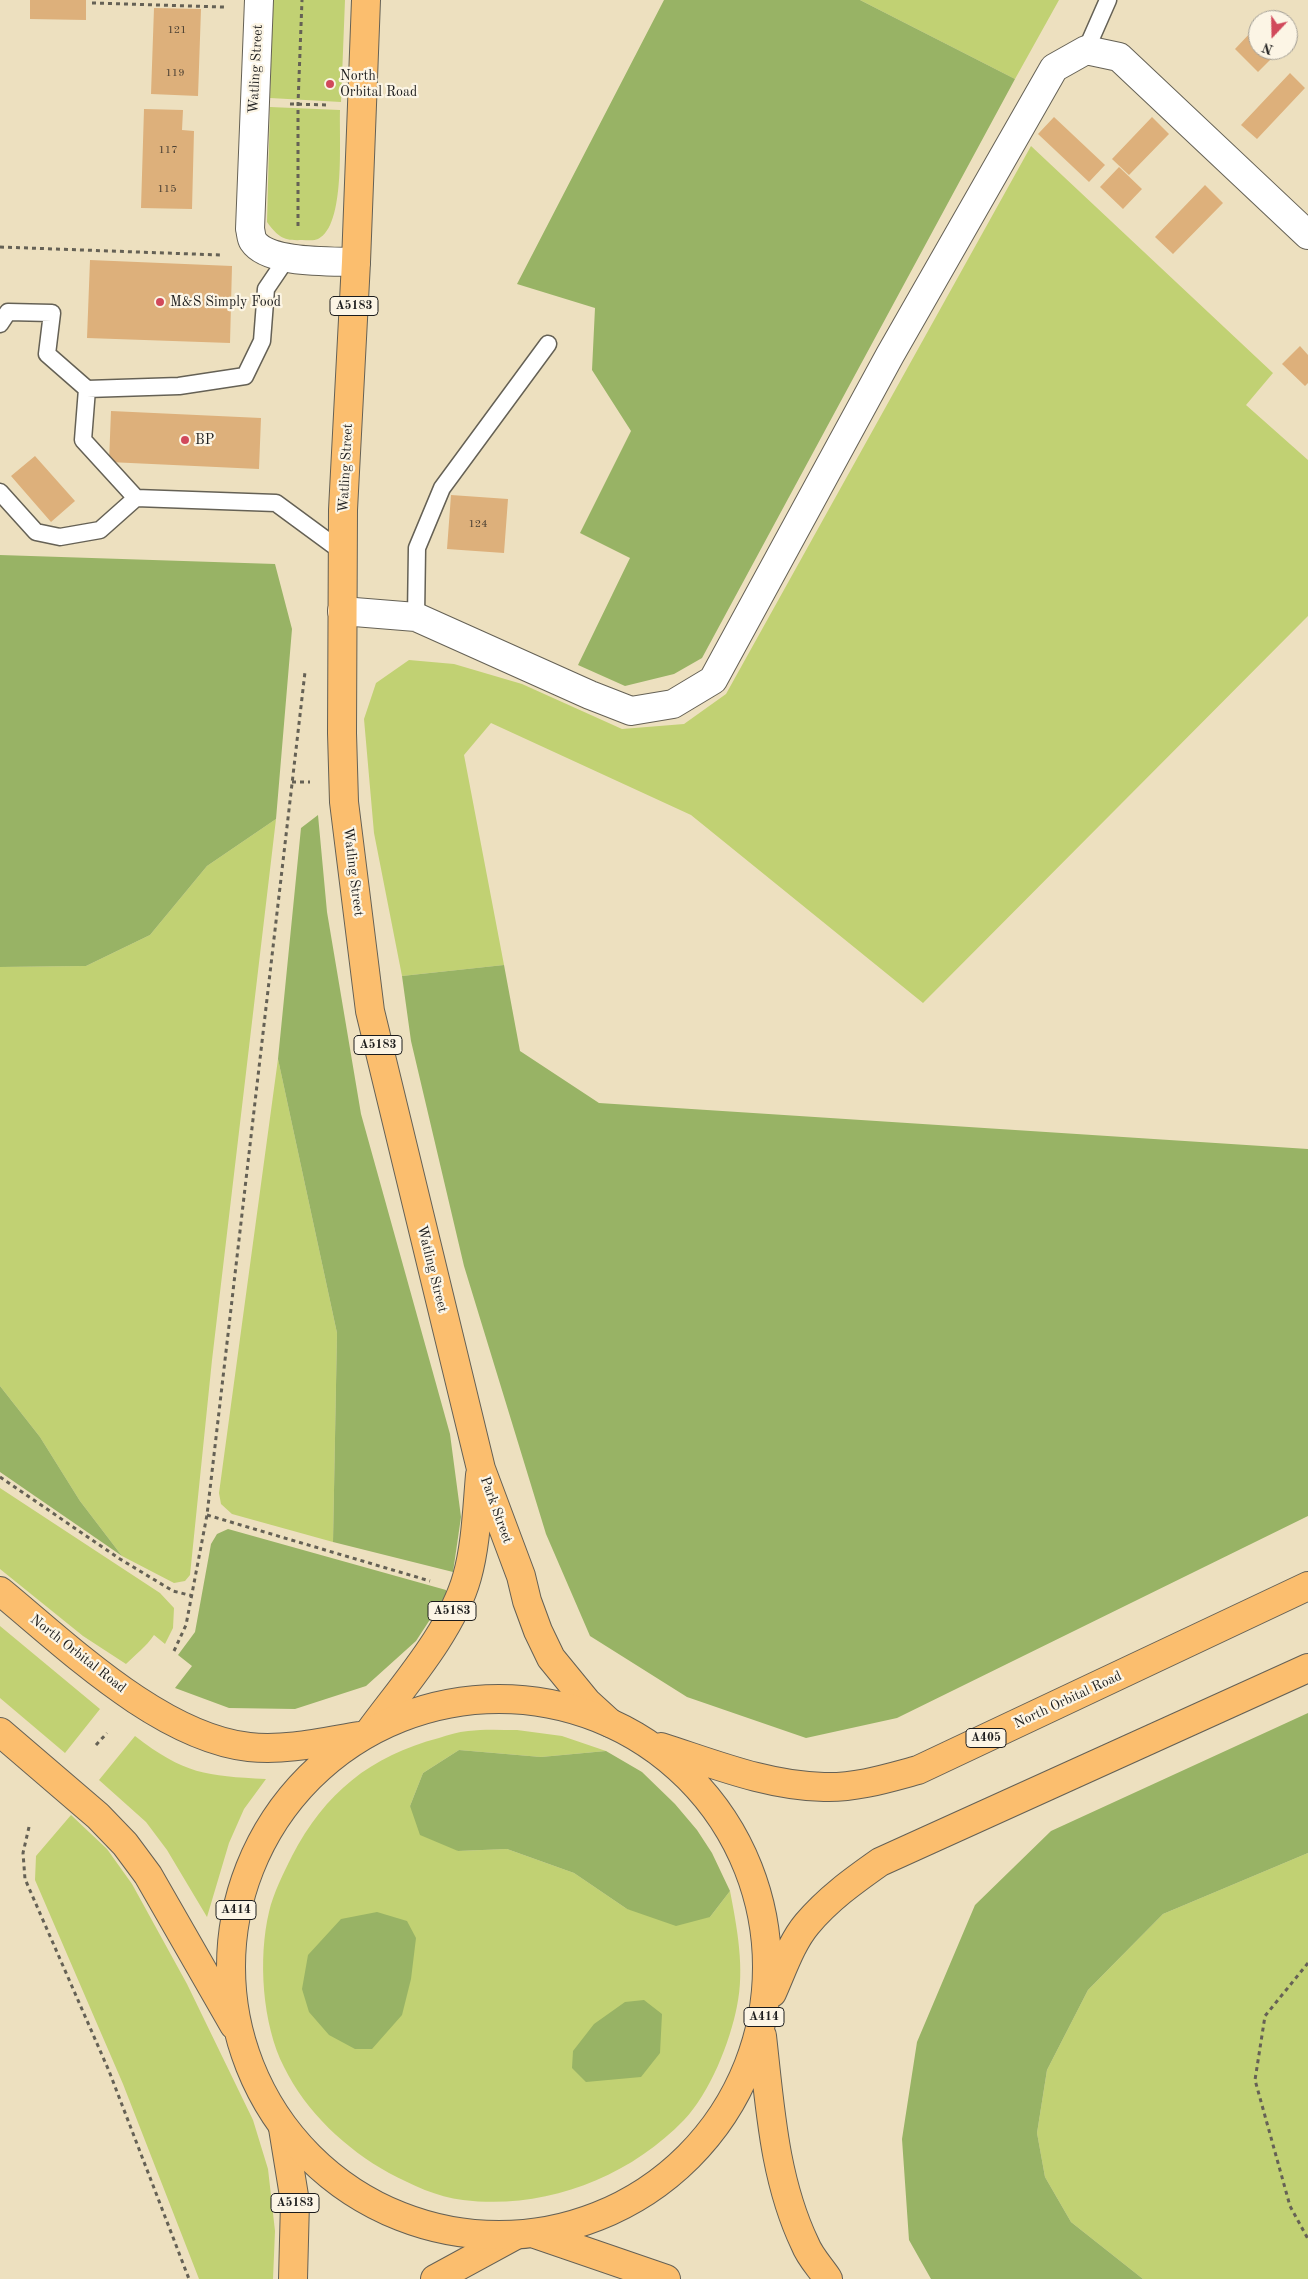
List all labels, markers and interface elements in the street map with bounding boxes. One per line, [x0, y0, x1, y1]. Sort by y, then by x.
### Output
north arrow [1248, 10, 1298, 60]
house number: 121 [167, 23, 187, 37]
street label: Watling Street [245, 24, 267, 114]
text: N [1260, 40, 1275, 57]
house number: 119 [165, 66, 185, 80]
place label: North Orbital Road [340, 68, 417, 100]
marker: North Orbital Road [324, 78, 336, 90]
house number: 117 [158, 143, 178, 157]
house number: 115 [157, 182, 177, 196]
place label: M&S Simply Food [170, 294, 281, 310]
marker: M&S Simply Food [154, 296, 166, 308]
road number: A5183 [330, 296, 378, 316]
street label: Watling Street [335, 423, 357, 513]
place label: BP [195, 432, 214, 448]
marker: BP [179, 434, 191, 446]
house number: 124 [468, 517, 488, 531]
street label: Watling Street [339, 827, 367, 917]
road number: A5183 [354, 1036, 402, 1054]
street label: Watling Street [413, 1224, 451, 1314]
street label: Park Street [476, 1474, 516, 1546]
road number: A5183 [428, 1602, 476, 1620]
street label: North Orbital Road [27, 1611, 129, 1697]
street label: North Orbital Road [1011, 1668, 1125, 1732]
road number: A405 [966, 1729, 1006, 1748]
road number: A414 [216, 1900, 256, 1920]
road number: A414 [744, 2008, 784, 2026]
road number: A5183 [271, 2194, 319, 2212]

